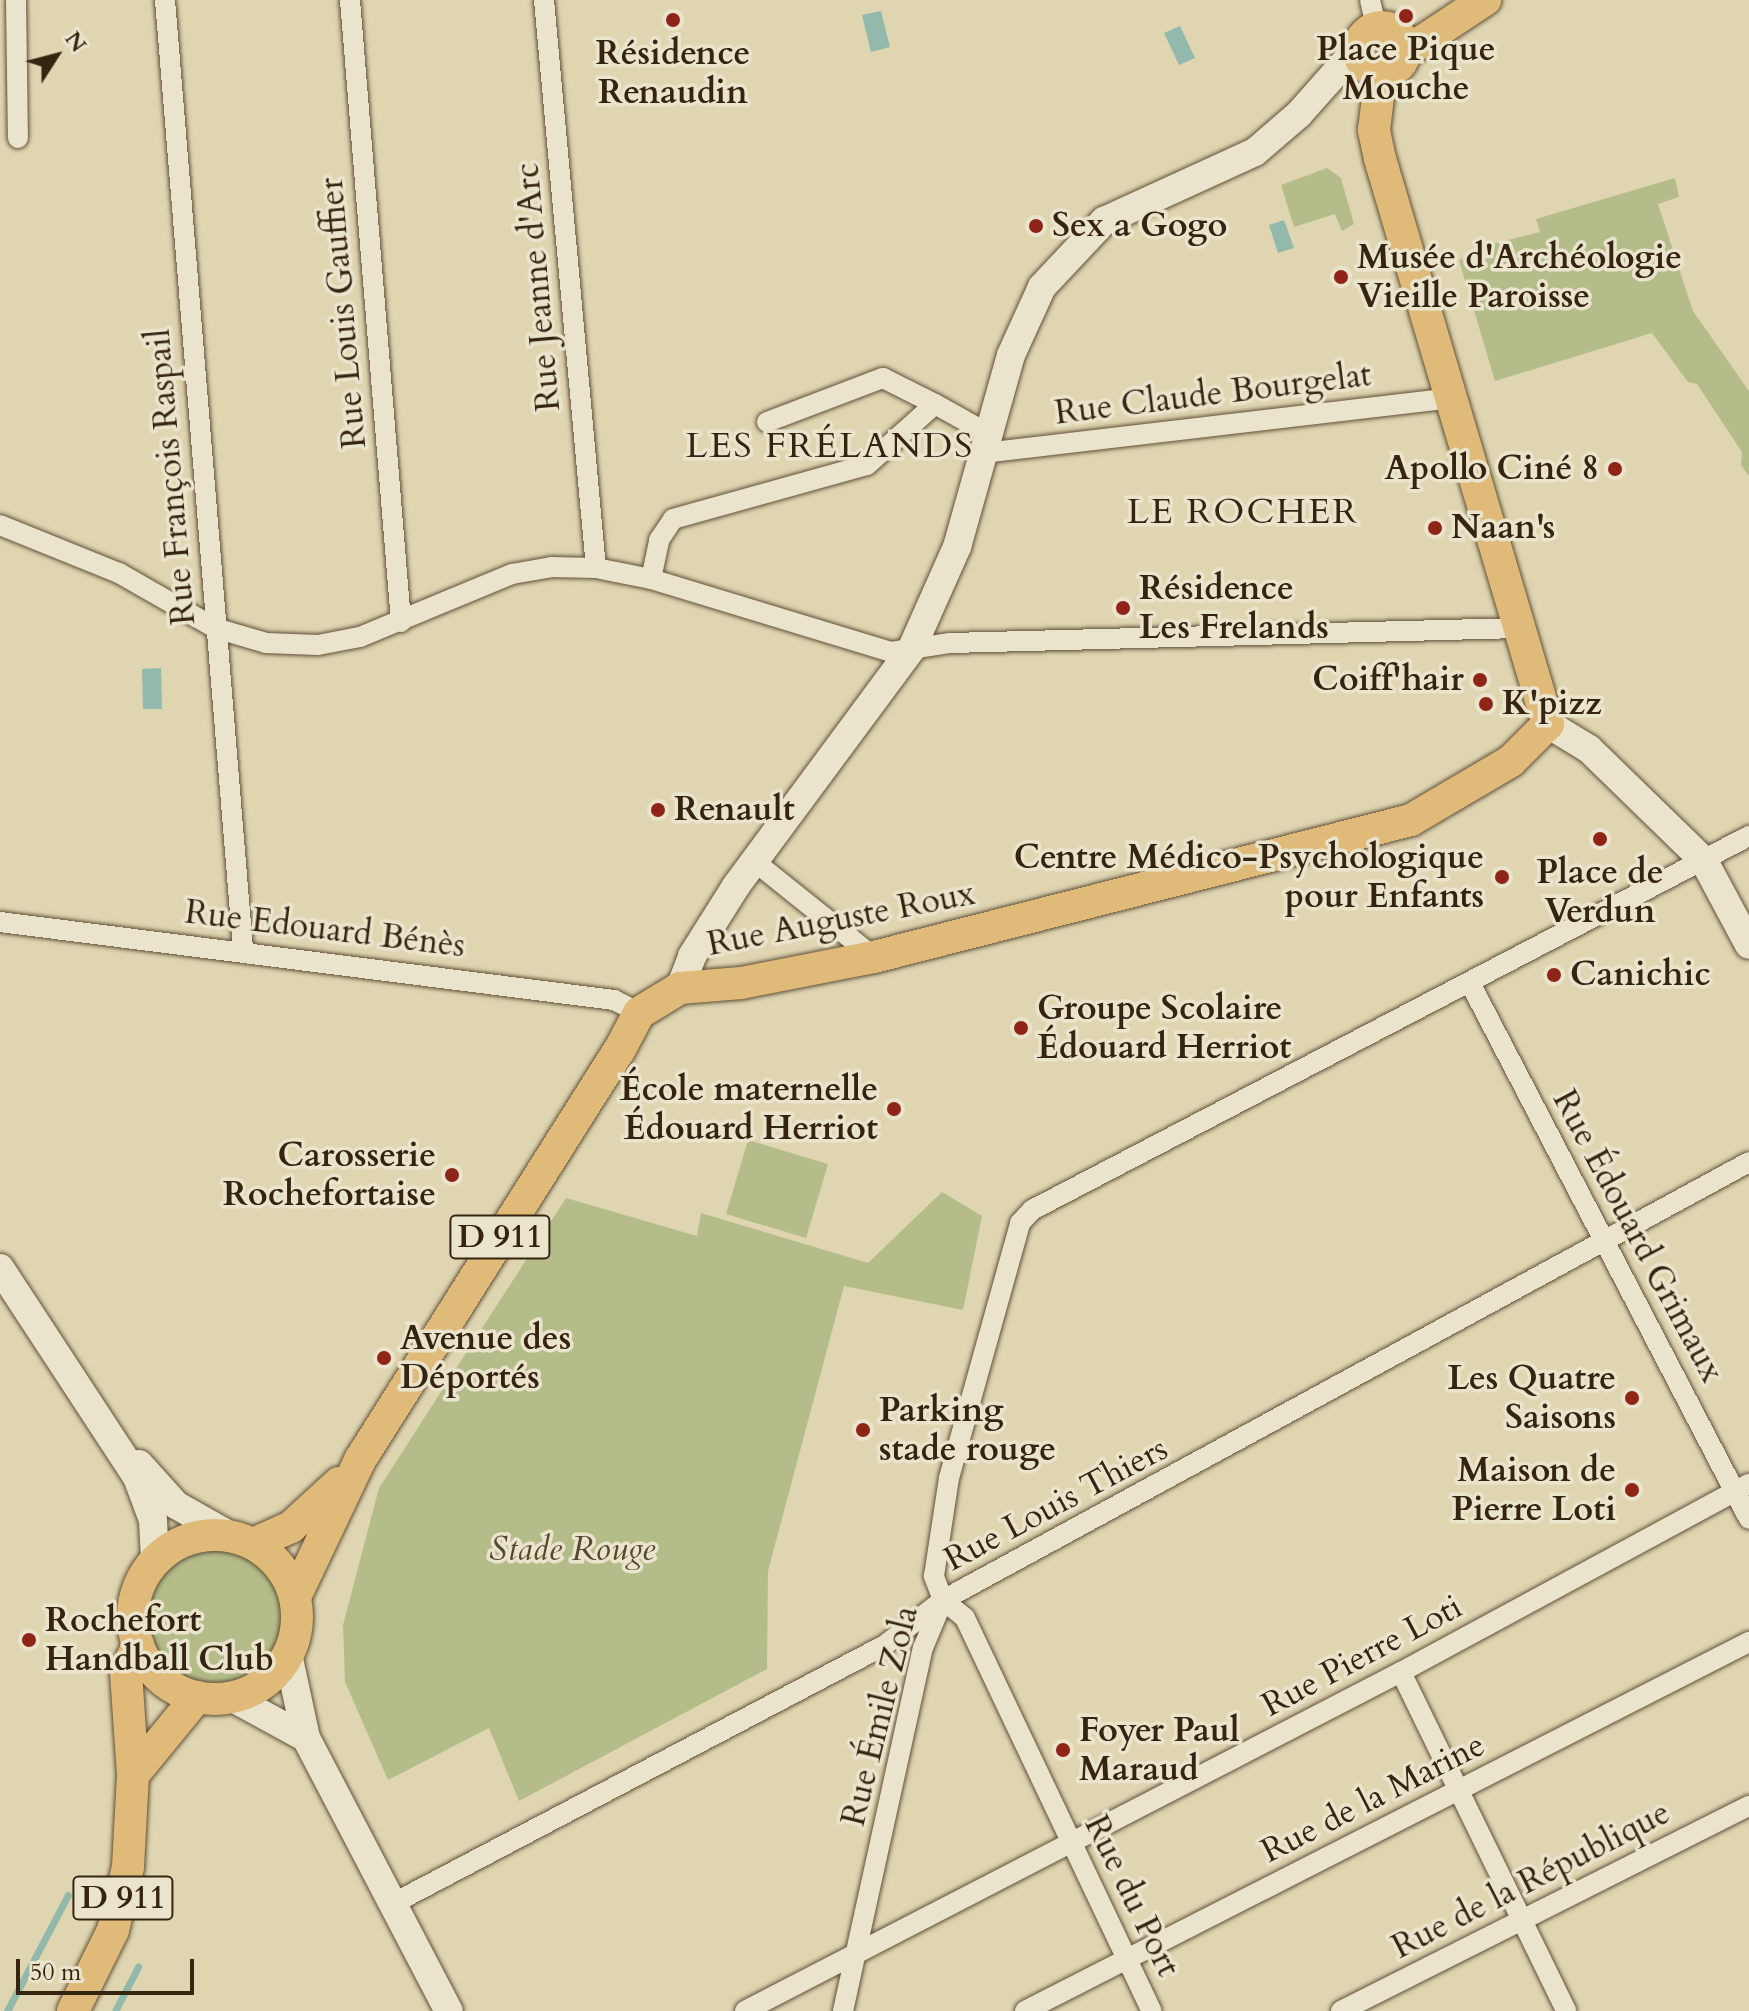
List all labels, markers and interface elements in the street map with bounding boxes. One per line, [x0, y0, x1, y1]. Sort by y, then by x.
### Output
marker: Place Pique Mouche [1397, 7, 1415, 25]
marker: Résidence Renaudin [664, 11, 682, 29]
north arrow [16, 16, 96, 96]
text: N [58, 25, 93, 58]
place label: Place Pique Mouche [1316, 29, 1496, 108]
place label: Résidence Renaudin [596, 33, 750, 112]
street label: Rue Jeanne d'Arc [507, 161, 569, 413]
street label: Rue Louis Gauffier [311, 176, 375, 450]
place label: Sex a Gogo [1052, 206, 1227, 246]
marker: Sex a Gogo [1027, 217, 1045, 235]
place label: Musée d'Archéologie Vieille Paroisse [1357, 237, 1682, 316]
marker: Musée d'Archéologie Vieille Paroisse [1332, 268, 1350, 286]
street label: Rue François Raspail [138, 327, 204, 627]
street label: Rue Claude Bourgelat [1052, 354, 1374, 434]
district label: LES FRÉLANDS [686, 424, 974, 468]
place label: Apollo Ciné 8 [1384, 449, 1599, 489]
marker: Apollo Ciné 8 [1606, 460, 1624, 478]
district label: LE ROCHER [1127, 490, 1359, 534]
place label: Naan's [1451, 508, 1555, 548]
marker: Naan's [1426, 519, 1444, 537]
place label: Résidence Les Frelands [1139, 568, 1329, 648]
marker: Résidence Les Frelands [1114, 599, 1132, 617]
place label: Coiff'hair [1312, 660, 1464, 700]
marker: Coiff'hair [1471, 671, 1489, 689]
place label: K'pizz [1502, 684, 1602, 724]
marker: K'pizz [1477, 695, 1495, 713]
place label: Renault [674, 790, 795, 830]
marker: Renault [649, 801, 667, 819]
marker: Place de Verdun [1591, 830, 1609, 848]
place label: Centre Médico-Psychologique pour Enfants [1014, 837, 1484, 916]
place label: Place de Verdun [1537, 852, 1663, 932]
marker: Centre Médico-Psychologique pour Enfants [1491, 866, 1513, 888]
street label: Rue Auguste Roux [704, 873, 978, 965]
street label: Rue Edouard Bénès [183, 892, 467, 966]
place label: Canichic [1570, 955, 1711, 995]
marker: Canichic [1545, 966, 1563, 984]
place label: Groupe Scolaire Édouard Herriot [1037, 988, 1291, 1068]
marker: Groupe Scolaire Édouard Herriot [1012, 1019, 1030, 1037]
place label: École maternelle Édouard Herriot [620, 1069, 878, 1148]
street label: Rue Édouard Grimaux [1544, 1083, 1732, 1389]
marker: École maternelle Édouard Herriot [885, 1100, 903, 1118]
place label: Carosserie Rochefortaise [223, 1135, 436, 1214]
marker: Carosserie Rochefortaise [443, 1166, 461, 1184]
road number: D 911 [448, 1209, 552, 1265]
place label: Avenue des Déportés [400, 1318, 571, 1398]
marker: Avenue des Déportés [375, 1349, 393, 1367]
place label: Les Quatre Saisons [1447, 1358, 1616, 1438]
marker: Les Quatre Saisons [1623, 1389, 1641, 1407]
place label: Parking stade rouge [879, 1390, 1056, 1470]
marker: Parking stade rouge [854, 1421, 872, 1439]
street label: Rue Louis Thiers [937, 1428, 1175, 1580]
place label: Maison de Pierre Loti [1451, 1450, 1616, 1530]
marker: Maison de Pierre Loti [1623, 1481, 1641, 1499]
park label: Stade Rouge [489, 1530, 655, 1570]
street label: Rue Pierre Loti [1255, 1586, 1469, 1726]
place label: Rochefort Handball Club [45, 1600, 274, 1680]
street label: Rue Émile Zola [833, 1602, 927, 1830]
marker: Rochefort Handball Club [20, 1631, 38, 1649]
place label: Foyer Paul Maraud [1079, 1710, 1240, 1790]
street label: Rue de la Marine [1254, 1724, 1492, 1872]
marker: Foyer Paul Maraud [1054, 1741, 1072, 1759]
street label: Rue de la République [1385, 1792, 1677, 1968]
street label: Rue du Port [1075, 1809, 1189, 1983]
road number: D 911 [71, 1870, 175, 1926]
scale bar [20, 1943, 198, 1993]
text: 50 m [30, 1956, 81, 1989]

